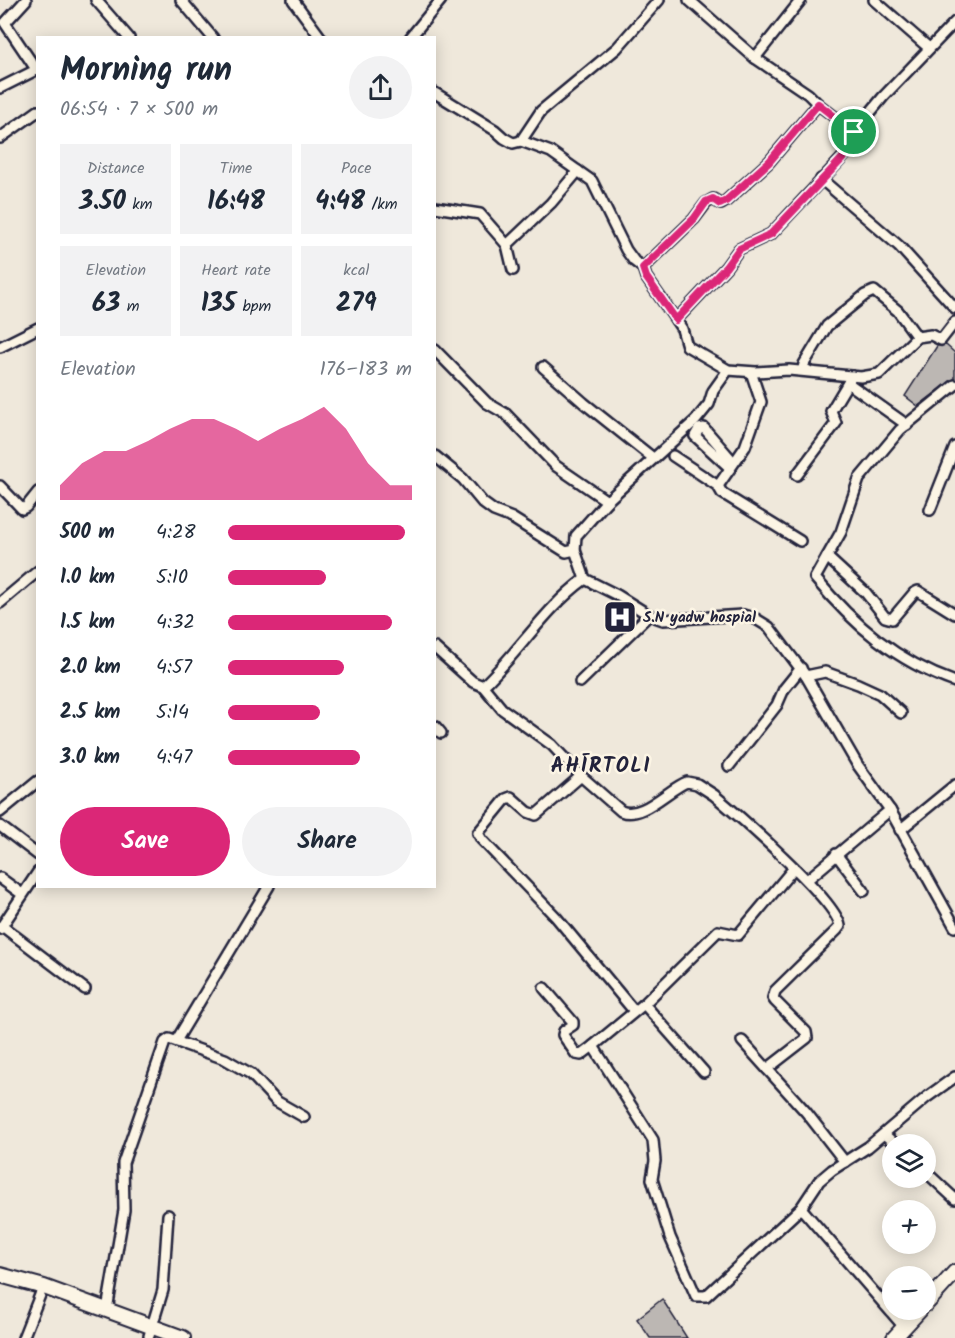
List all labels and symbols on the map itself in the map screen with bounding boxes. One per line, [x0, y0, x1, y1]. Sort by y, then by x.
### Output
pin [828, 106, 879, 157]
hospital icon: S.N yadw hospial [602, 599, 638, 635]
place label: S.N yadw hospial [643, 606, 756, 630]
district label: AHĪRTOLI [551, 750, 651, 783]

